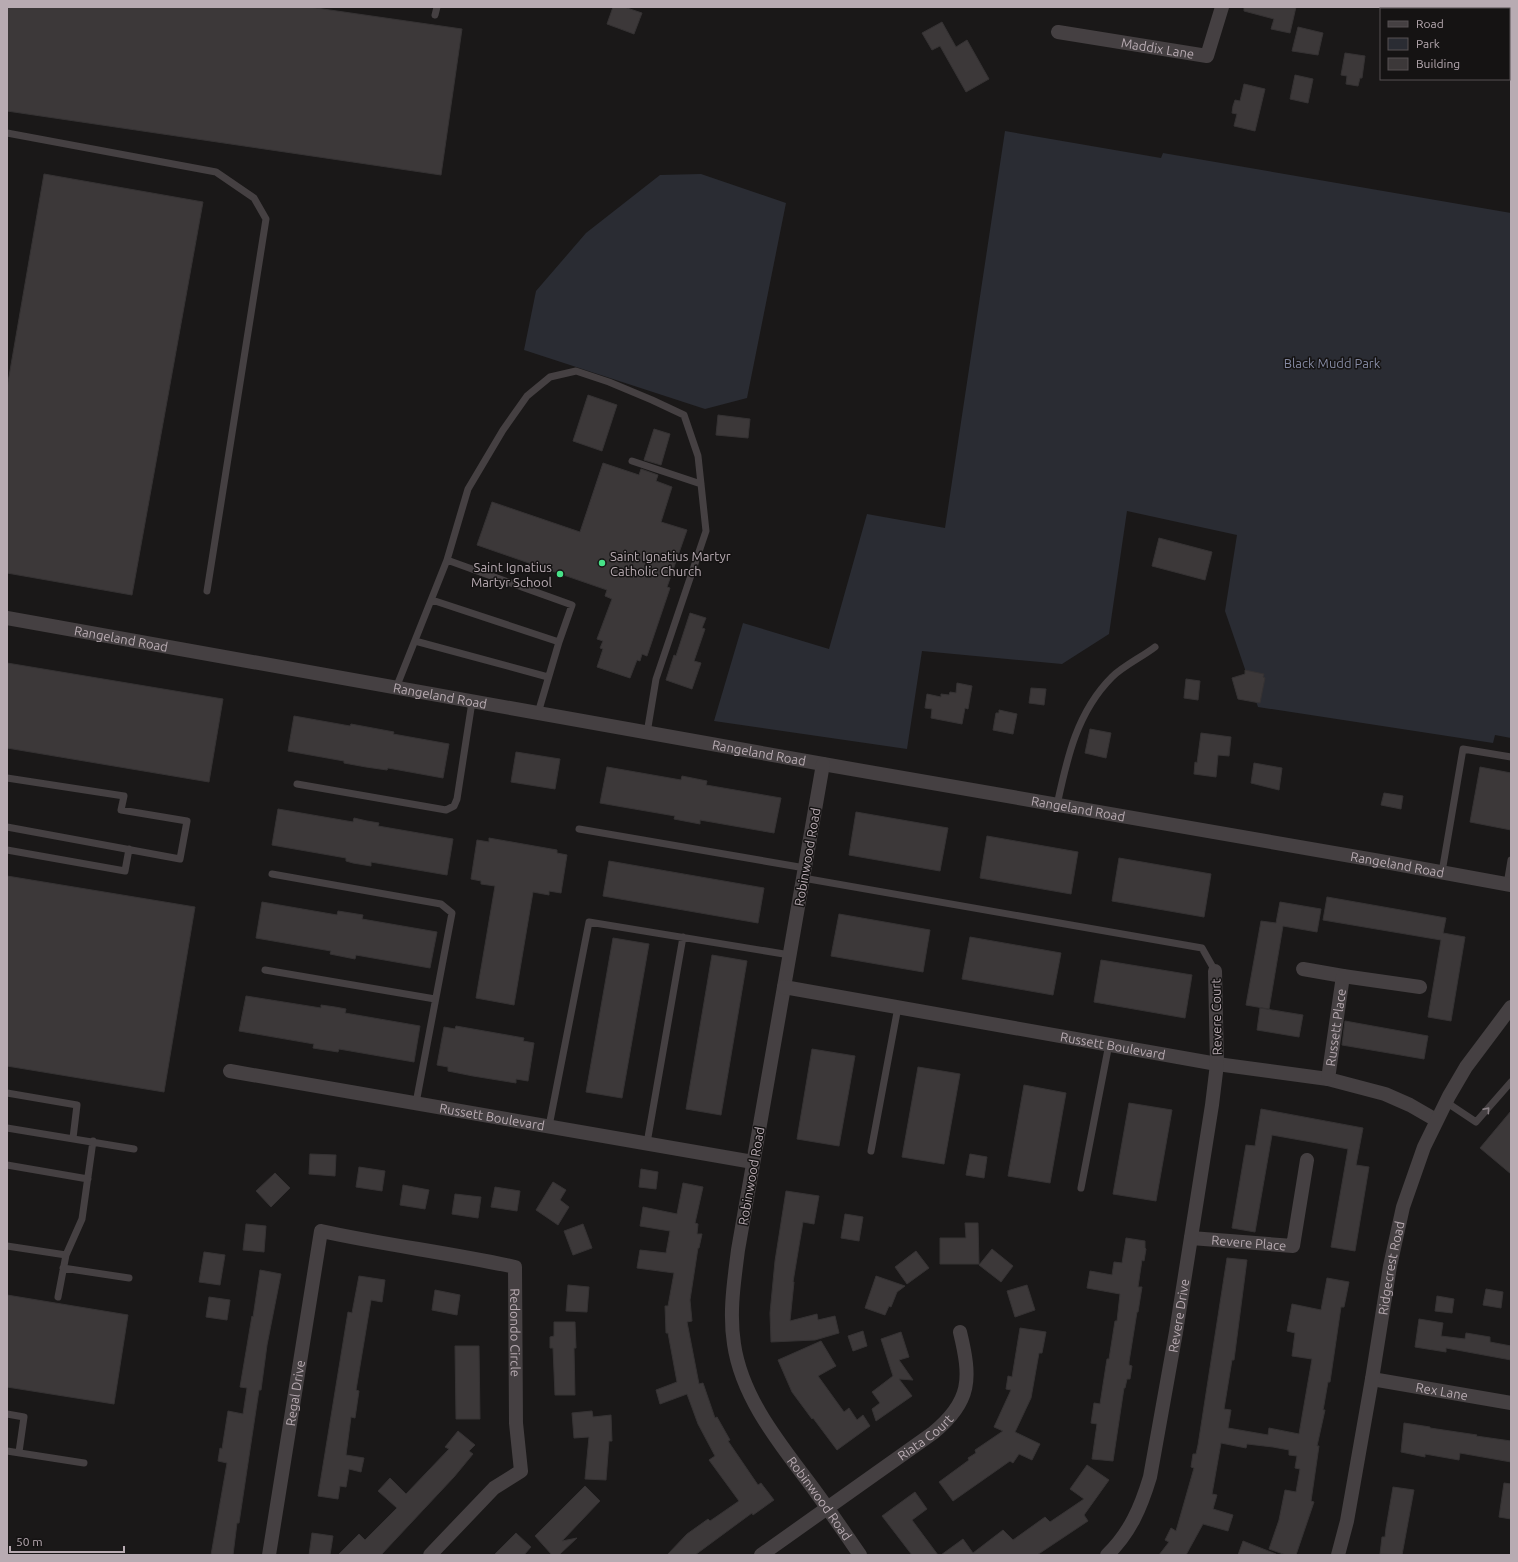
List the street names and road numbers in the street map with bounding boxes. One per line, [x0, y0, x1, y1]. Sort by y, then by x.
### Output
street label: Maddix Lane [1120, 35, 1195, 61]
street label: Rangeland Road [73, 623, 169, 654]
street label: Rangeland Road [392, 680, 488, 711]
street label: Rangeland Road [711, 737, 807, 768]
street label: Rangeland Road [1030, 793, 1126, 823]
street label: Robinwood Road [791, 807, 823, 907]
street label: Rangeland Road [1349, 849, 1445, 880]
street label: Revere Court [1208, 978, 1224, 1056]
street label: Russett Place [1323, 988, 1348, 1067]
street label: Russett Boulevard [1059, 1029, 1167, 1062]
street label: Russett Boulevard [438, 1101, 546, 1133]
street label: Robinwood Road [735, 1126, 767, 1226]
street label: Ridgecrest Road [1375, 1220, 1407, 1316]
street label: Revere Place [1211, 1233, 1287, 1252]
street label: Revere Drive [1165, 1278, 1191, 1354]
street label: Redondo Circle [508, 1288, 523, 1377]
street label: Regal Drive [283, 1359, 307, 1427]
street label: Rex Lane [1415, 1380, 1469, 1402]
street label: Riata Court [895, 1412, 956, 1463]
street label: Robinwood Road [785, 1454, 855, 1543]

